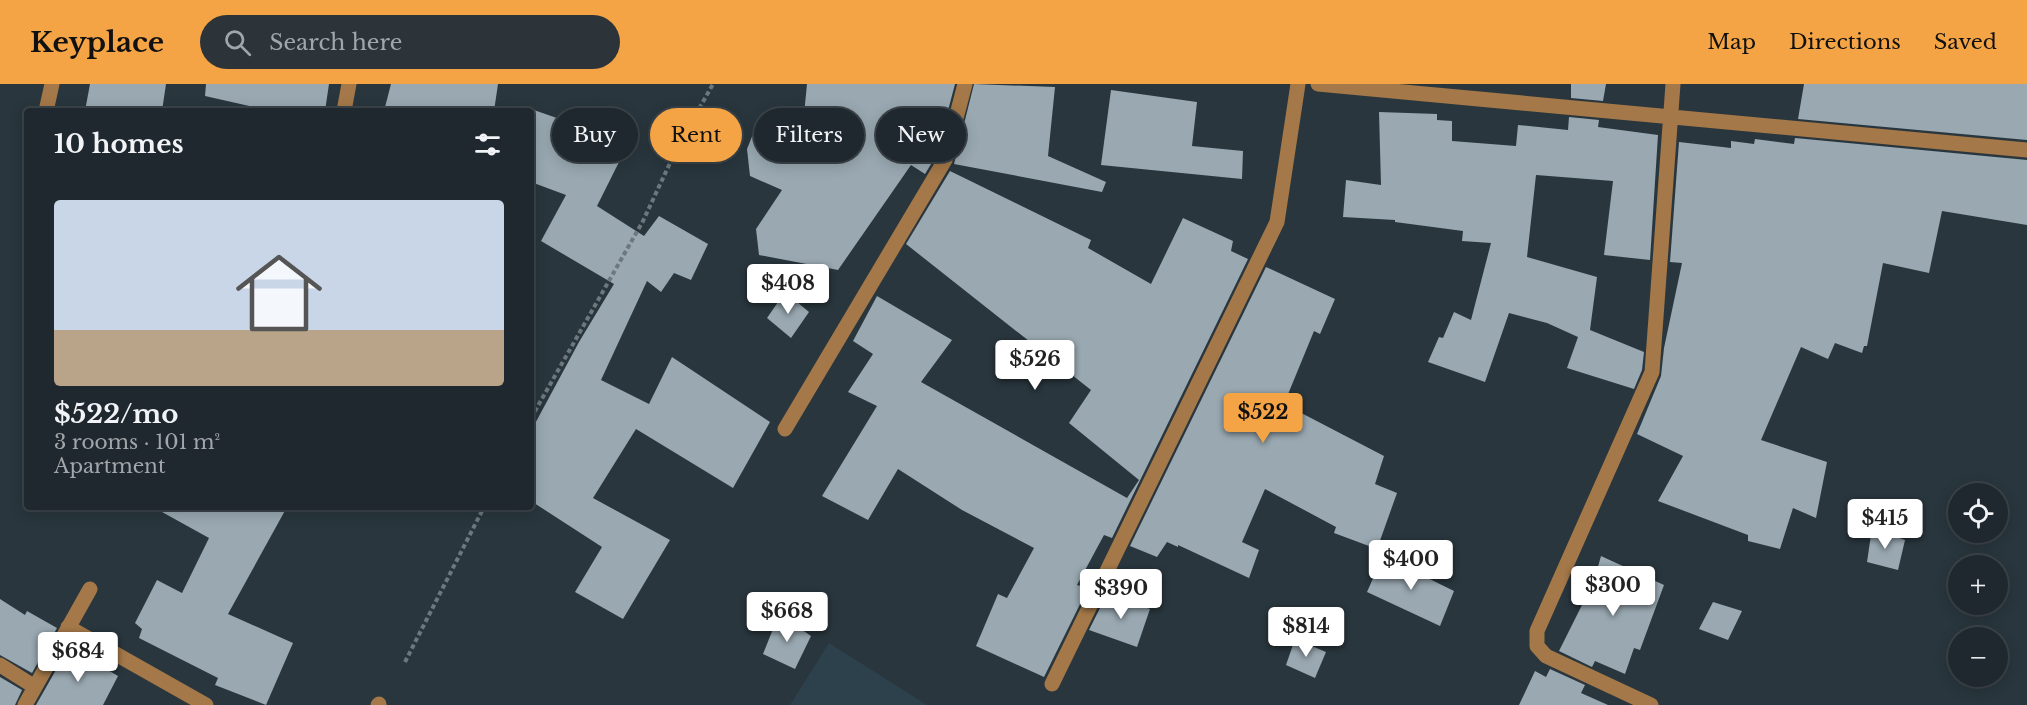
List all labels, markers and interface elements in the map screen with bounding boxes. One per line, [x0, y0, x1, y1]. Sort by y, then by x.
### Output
search box [200, 15, 620, 69]
text: Keyplace [30, 25, 164, 60]
icon: search [221, 26, 254, 59]
text: Search here [269, 29, 402, 56]
text: Map [1707, 29, 1756, 55]
text: Directions [1789, 29, 1901, 55]
text: Saved [1934, 29, 1997, 55]
chip: Buy [552, 108, 638, 162]
chip: Rent [650, 108, 742, 162]
chip: Filters [754, 108, 864, 162]
chip: New [876, 108, 966, 162]
text: 10 homes [54, 128, 184, 160]
icon: filters [471, 128, 504, 161]
icon: home [225, 239, 333, 347]
pin: $408 [752, 264, 824, 315]
text: $408 [761, 271, 815, 295]
pin: $526 [999, 340, 1071, 391]
text: $526 [1009, 347, 1061, 371]
pin: $522 [1227, 393, 1299, 444]
text: $522/mo [54, 398, 178, 430]
text: $522 [1238, 400, 1288, 424]
text: 3 rooms · 101 m² [54, 430, 220, 454]
text: Apartment [54, 454, 165, 478]
map controls [1948, 483, 2008, 687]
button: locate [1948, 483, 2008, 543]
pin: $415 [1849, 499, 1921, 550]
text: $415 [1862, 506, 1908, 530]
pin: $400 [1375, 540, 1447, 591]
text: $400 [1383, 547, 1439, 571]
button: + [1948, 555, 2008, 615]
pin: $300 [1577, 566, 1649, 617]
pin: $390 [1085, 569, 1157, 620]
text: $300 [1585, 573, 1641, 597]
text: $390 [1094, 576, 1148, 600]
pin: $668 [751, 592, 823, 643]
text: $668 [761, 599, 813, 623]
pin: $814 [1270, 607, 1342, 658]
text: $814 [1282, 614, 1330, 638]
button: − [1948, 627, 2008, 687]
pin: $684 [42, 632, 114, 683]
text: $684 [52, 639, 104, 663]

